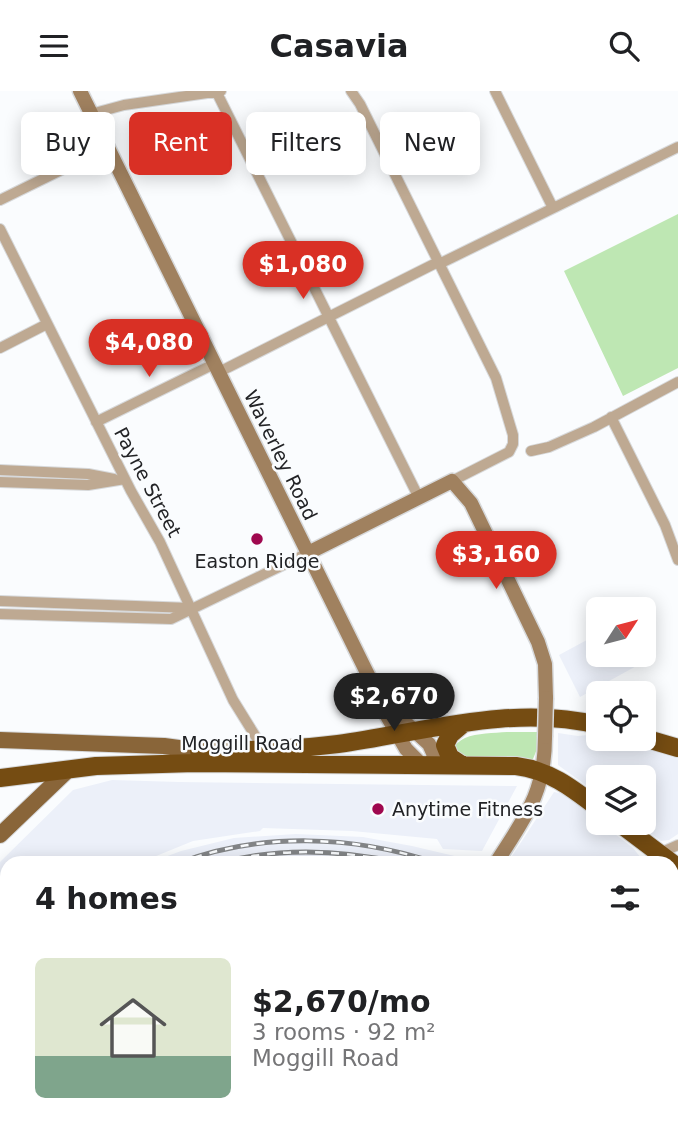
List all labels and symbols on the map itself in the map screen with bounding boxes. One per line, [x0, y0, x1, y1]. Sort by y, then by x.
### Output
pin: $1,080 [246, 241, 360, 301]
pin: $4,080 [92, 320, 206, 379]
street label: Waverley Road [240, 386, 322, 524]
street label: Payne Street [110, 423, 186, 541]
marker: Easton Ridge [249, 531, 265, 547]
pin: $3,160 [439, 531, 553, 591]
place label: Easton Ridge [195, 550, 320, 572]
north arrow [586, 597, 656, 667]
pin: $2,670 [337, 673, 451, 733]
street label: Moggill Road [181, 732, 303, 754]
place label: Anytime Fitness [392, 798, 543, 820]
marker: Anytime Fitness [370, 801, 386, 817]

